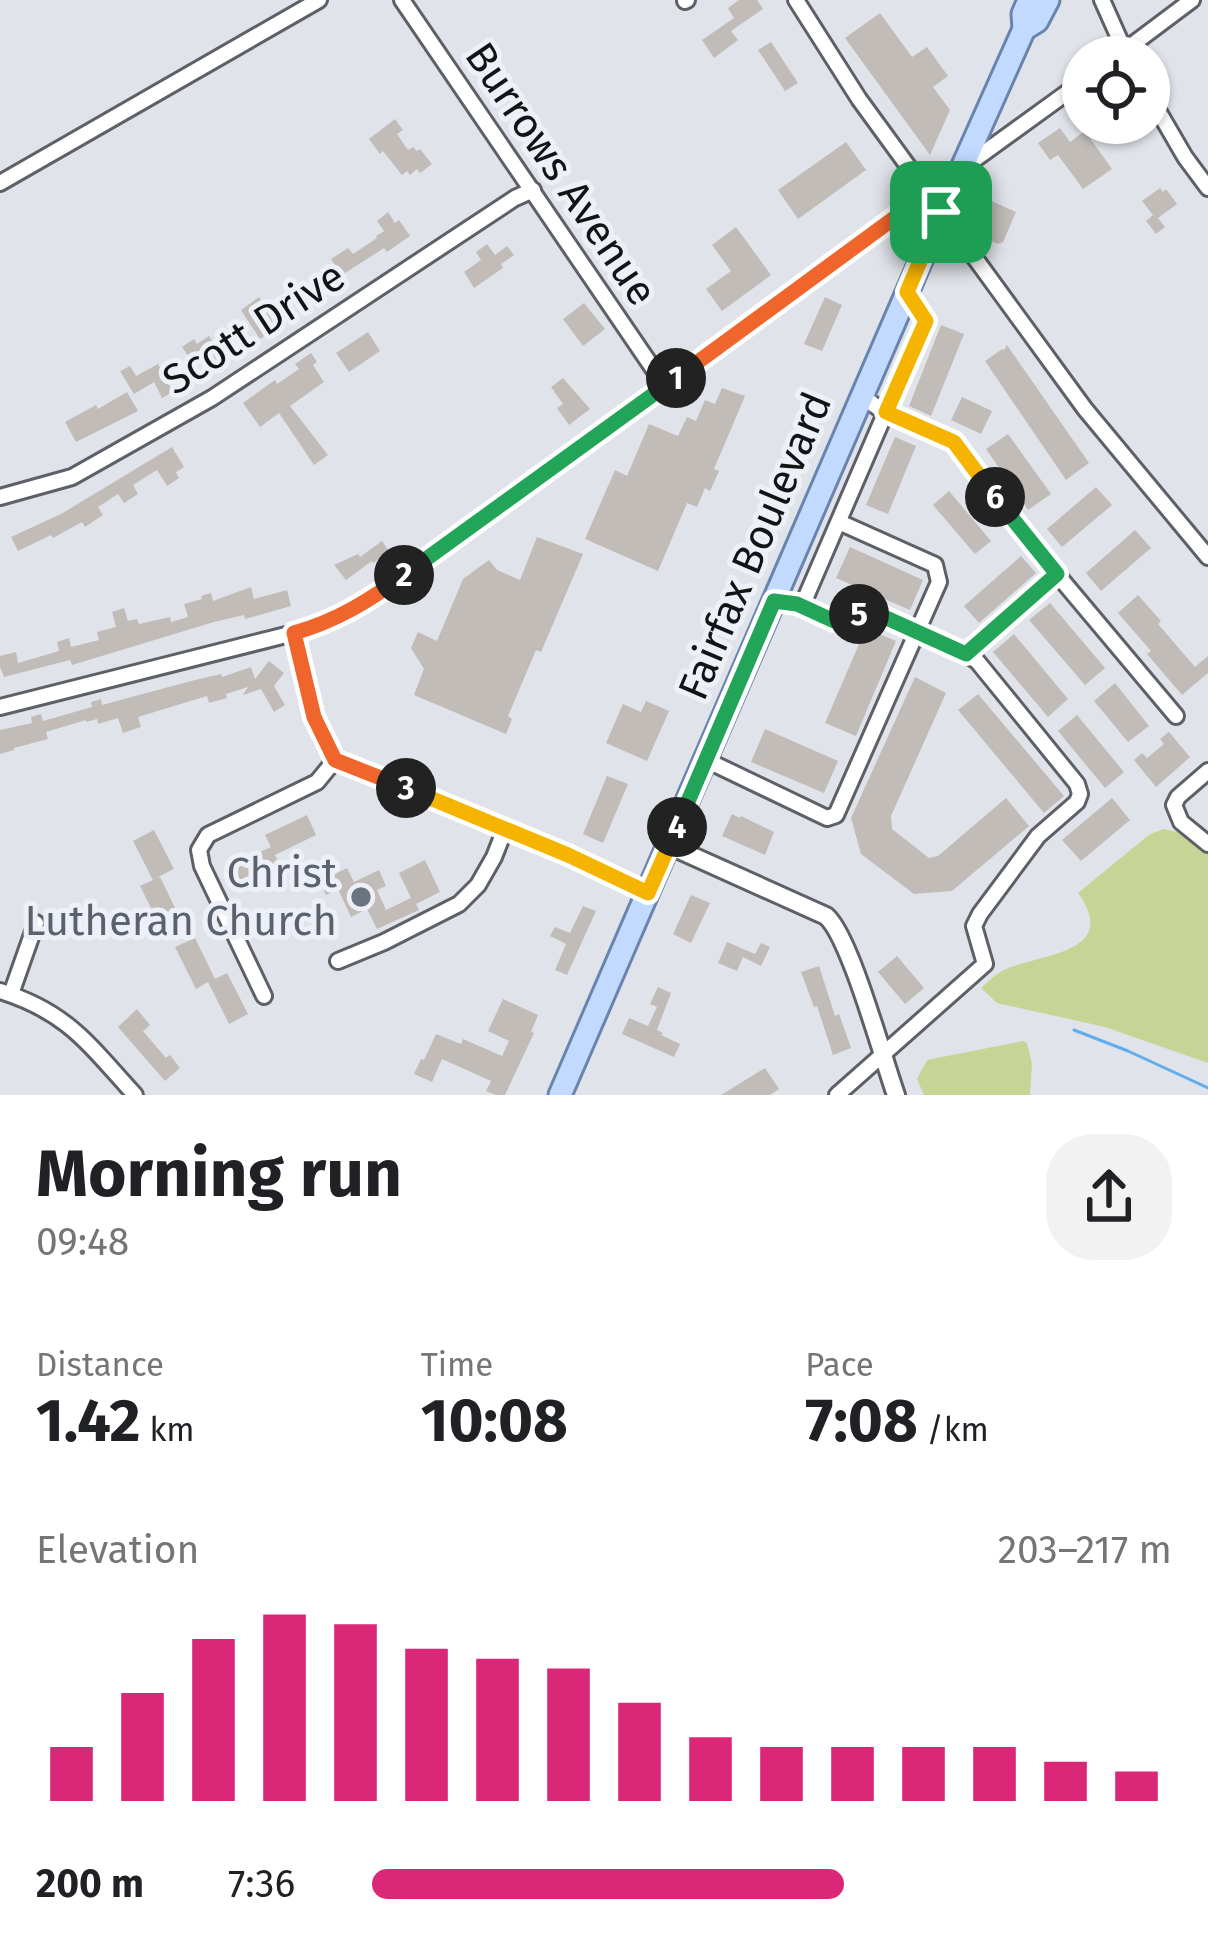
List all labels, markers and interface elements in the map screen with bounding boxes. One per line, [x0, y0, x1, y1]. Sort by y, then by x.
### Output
street label: Burrows Avenue [455, 33, 667, 315]
map controls [1062, 36, 1170, 144]
button: locate [1062, 36, 1170, 144]
pin [890, 161, 992, 263]
icon: arrive [908, 179, 974, 245]
street label: Scott Drive [154, 251, 354, 405]
pin: 1 [646, 348, 706, 408]
text: 1 [668, 358, 684, 398]
street label: Fairfax Boulevard [668, 385, 842, 707]
pin: 6 [965, 467, 1025, 527]
text: 6 [986, 477, 1004, 517]
pin: 2 [374, 545, 434, 605]
text: 2 [395, 555, 413, 595]
pin: 5 [829, 584, 889, 644]
text: 5 [850, 594, 868, 634]
pin: 3 [376, 758, 436, 818]
text: 3 [397, 768, 415, 808]
pin: 4 [647, 797, 707, 857]
text: 4 [668, 807, 686, 847]
place label: Christ Lutheran Church [24, 848, 338, 946]
marker: Christ Lutheran Church [348, 884, 374, 910]
text: Morning run [36, 1134, 402, 1213]
button: share [1046, 1134, 1172, 1260]
text: 09:48 [36, 1219, 129, 1265]
text: Distance [36, 1345, 164, 1385]
text: Time [421, 1345, 493, 1385]
text: Pace [805, 1345, 874, 1385]
text: 1.42 [36, 1385, 141, 1457]
text: 10:08 [421, 1385, 568, 1457]
text: 7:08 [805, 1385, 918, 1457]
text: km [141, 1410, 195, 1450]
text: /km [918, 1410, 989, 1450]
text: Elevation [36, 1527, 199, 1573]
text: 203–217 m [998, 1527, 1172, 1573]
text: 200 m [36, 1861, 144, 1907]
text: 7:36 [228, 1861, 295, 1907]

